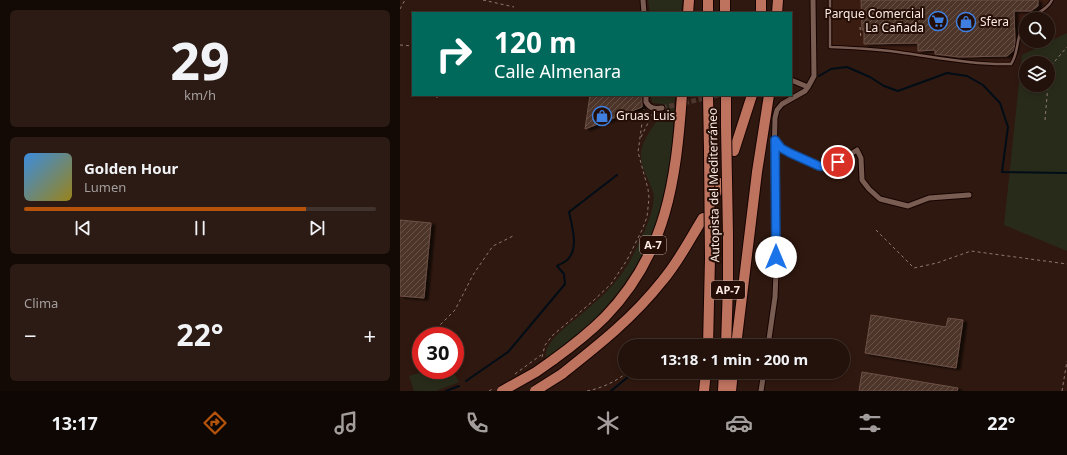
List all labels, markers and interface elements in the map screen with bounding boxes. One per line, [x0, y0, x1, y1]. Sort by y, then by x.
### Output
place label: Parque Comercial La Cañada [824, 5, 924, 36]
supermarket icon: Parque Comercial La Cañada [927, 10, 949, 32]
shop icon: Sfera [955, 11, 977, 33]
map controls [1019, 12, 1055, 92]
button: search [1019, 12, 1055, 48]
place label: Sfera [980, 13, 1009, 30]
text: 120 m [494, 23, 577, 61]
text: 29 [170, 24, 230, 95]
icon: right [428, 28, 480, 80]
button: layers [1019, 56, 1055, 92]
text: Calle Almenara [494, 59, 621, 83]
text: km/h [184, 86, 216, 104]
shop icon: Gruas Luis [591, 105, 613, 127]
place label: Gruas Luis [616, 107, 676, 124]
street label: Autopista del Mediterráneo [704, 108, 723, 262]
pin [821, 145, 855, 179]
icon: arrive [827, 151, 849, 173]
text: Golden Hour [84, 158, 178, 178]
text: Lumen [84, 178, 126, 196]
icon: previous [72, 217, 94, 239]
icon: pause [189, 217, 211, 239]
icon: next [306, 217, 328, 239]
road number: A-7 [640, 236, 666, 254]
position arrow [755, 236, 797, 278]
road number: AP-7 [711, 281, 745, 299]
text: Clima [24, 294, 58, 312]
text: 22° [176, 314, 224, 355]
text: − [24, 320, 37, 350]
text: + [363, 320, 376, 350]
speed limit sign: 30 [412, 327, 464, 379]
text: 13:18 · 1 min · 200 m [660, 349, 808, 369]
icon: directions [201, 409, 229, 437]
icon: music [332, 409, 360, 437]
icon: phone [463, 409, 491, 437]
icon: climate [594, 409, 622, 437]
icon: car [725, 409, 753, 437]
icon: filters [856, 409, 884, 437]
text: 13:17 [52, 411, 98, 435]
text: 22° [987, 411, 1015, 435]

